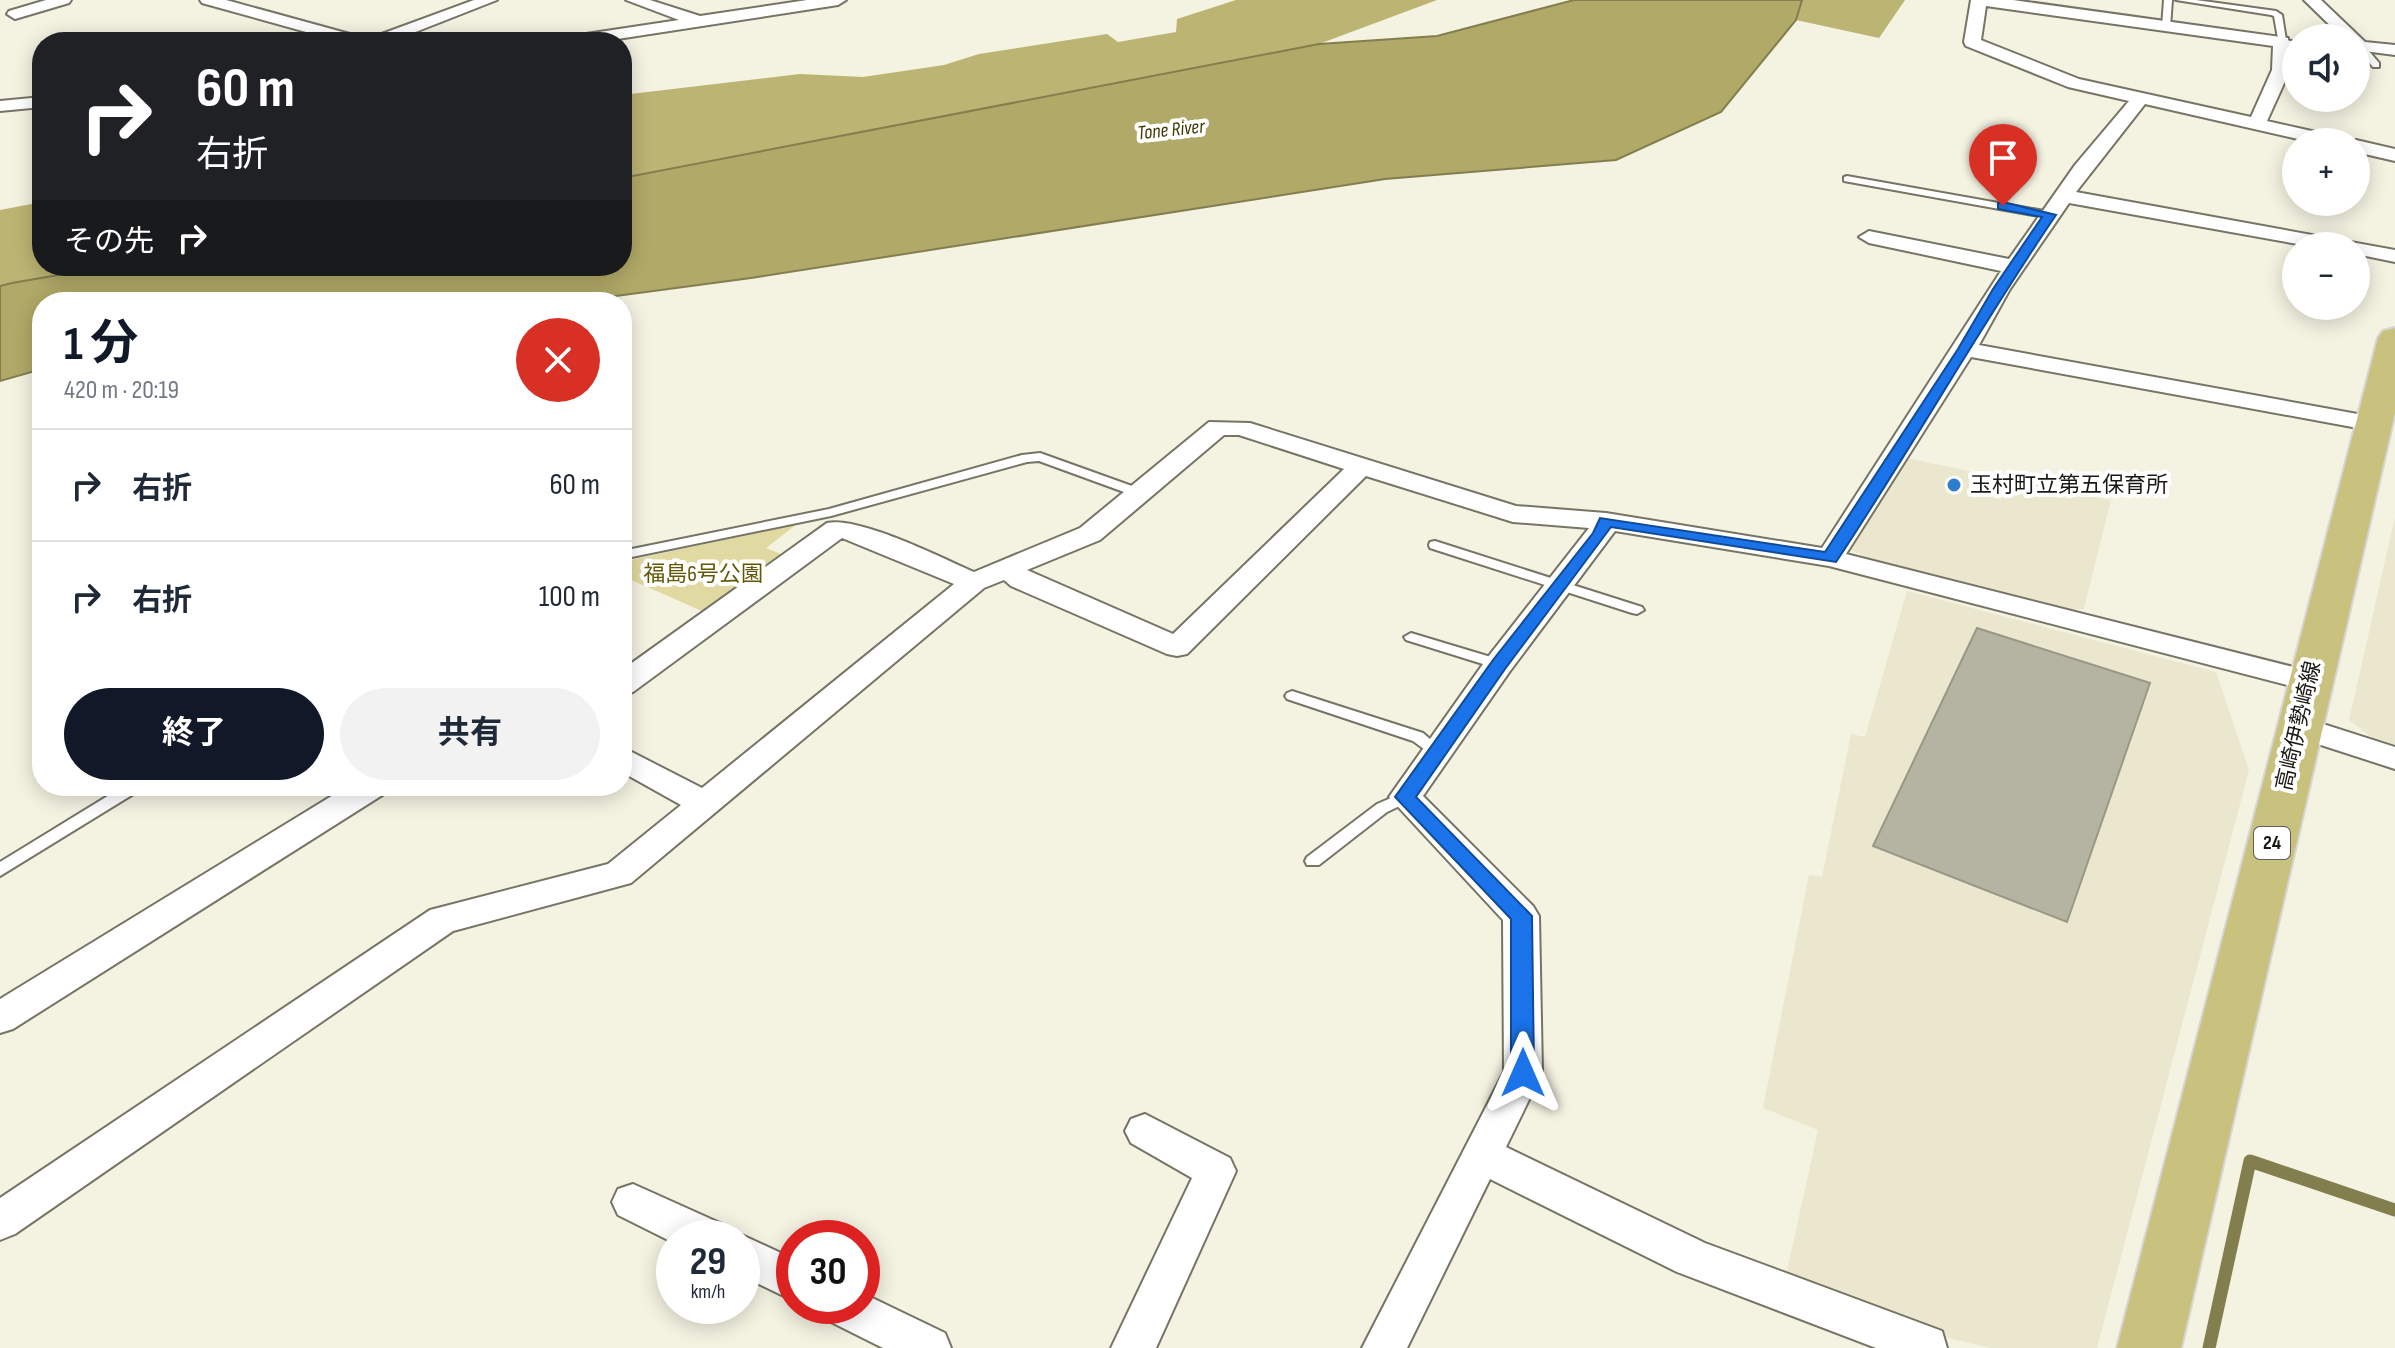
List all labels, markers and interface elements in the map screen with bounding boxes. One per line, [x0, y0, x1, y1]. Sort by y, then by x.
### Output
map controls [2282, 24, 2370, 320]
button: sound [2282, 24, 2370, 112]
text: 60 m [196, 56, 295, 123]
icon: right [64, 64, 168, 168]
water label: Tone River [1136, 114, 1207, 145]
pin [1969, 124, 2037, 206]
button: + [2282, 128, 2370, 216]
text: 右折 [196, 134, 268, 177]
icon: arrive [1981, 136, 2025, 180]
icon: right [170, 216, 214, 260]
text: その先 [64, 224, 154, 260]
button: − [2282, 232, 2370, 320]
text: 1 分 [64, 316, 138, 373]
button: close [516, 318, 600, 402]
text: 420 m · 20:19 [64, 375, 179, 406]
icon: right [64, 463, 108, 507]
text: 60 m [549, 467, 600, 503]
text: 右折 [132, 471, 192, 507]
place label: 玉村町立第五保育所 [1970, 472, 2168, 499]
marker: 玉村町立第五保育所 [1945, 476, 1963, 494]
park label: 福島6号公園 [643, 561, 763, 588]
icon: right [64, 575, 108, 619]
text: 100 m [539, 579, 600, 615]
text: 右折 [132, 583, 192, 619]
street label: 高崎伊勢崎線 [2271, 659, 2327, 793]
button: 終了 [64, 688, 324, 780]
button: 共有 [340, 688, 600, 780]
road number: 24 [2254, 827, 2290, 859]
position arrow [1481, 1031, 1565, 1115]
speed limit sign: 30 [776, 1220, 880, 1324]
text: 29 [690, 1238, 726, 1286]
text: km/h [691, 1280, 725, 1304]

